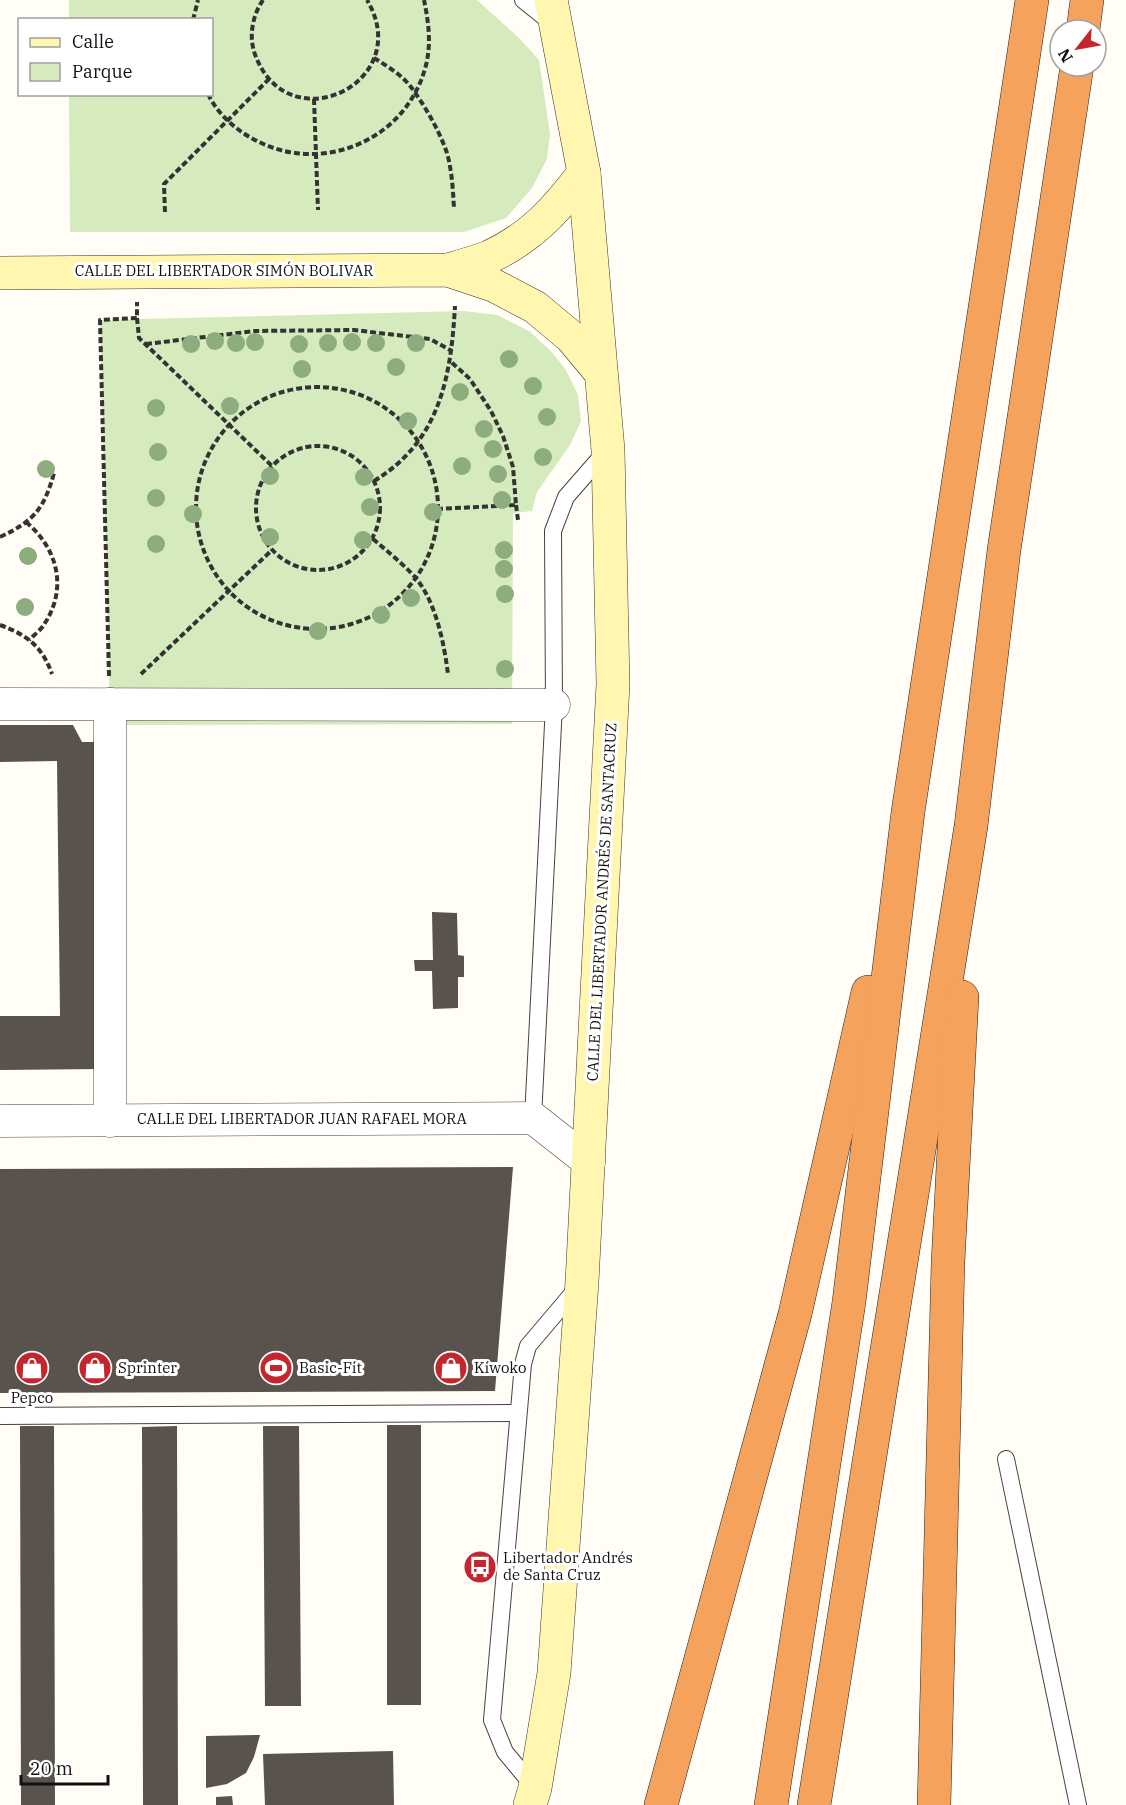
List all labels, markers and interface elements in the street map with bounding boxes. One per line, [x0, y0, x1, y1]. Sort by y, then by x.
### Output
legend [18, 18, 213, 96]
north arrow [1048, 18, 1108, 78]
text: Calle [72, 30, 114, 53]
text: N [1053, 45, 1077, 66]
text: Parque [72, 60, 132, 83]
street label: CALLE DEL LIBERTADOR SIMÓN BOLIVAR [75, 261, 373, 280]
street label: CALLE DEL LIBERTADOR ANDRÉS DE SANTACRUZ [583, 722, 620, 1082]
street label: CALLE DEL LIBERTADOR JUAN RAFAEL MORA [137, 1109, 468, 1128]
shop icon: Pepco [14, 1350, 50, 1386]
shop icon: Sprinter [77, 1350, 113, 1386]
sports icon: Basic-Fit [258, 1350, 294, 1386]
shop icon: Kiwoko [433, 1350, 469, 1386]
place label: Sprinter [118, 1358, 177, 1377]
place label: Basic-Fit [299, 1358, 362, 1377]
place label: Kiwoko [474, 1358, 526, 1377]
place label: Pepco [11, 1388, 53, 1407]
place label: Libertador Andrés de Santa Cruz [503, 1548, 633, 1584]
bus stop icon: Libertador Andrés de Santa Cruz [462, 1549, 498, 1585]
scale bar [21, 1748, 108, 1786]
text: 20 m [30, 1757, 73, 1780]

